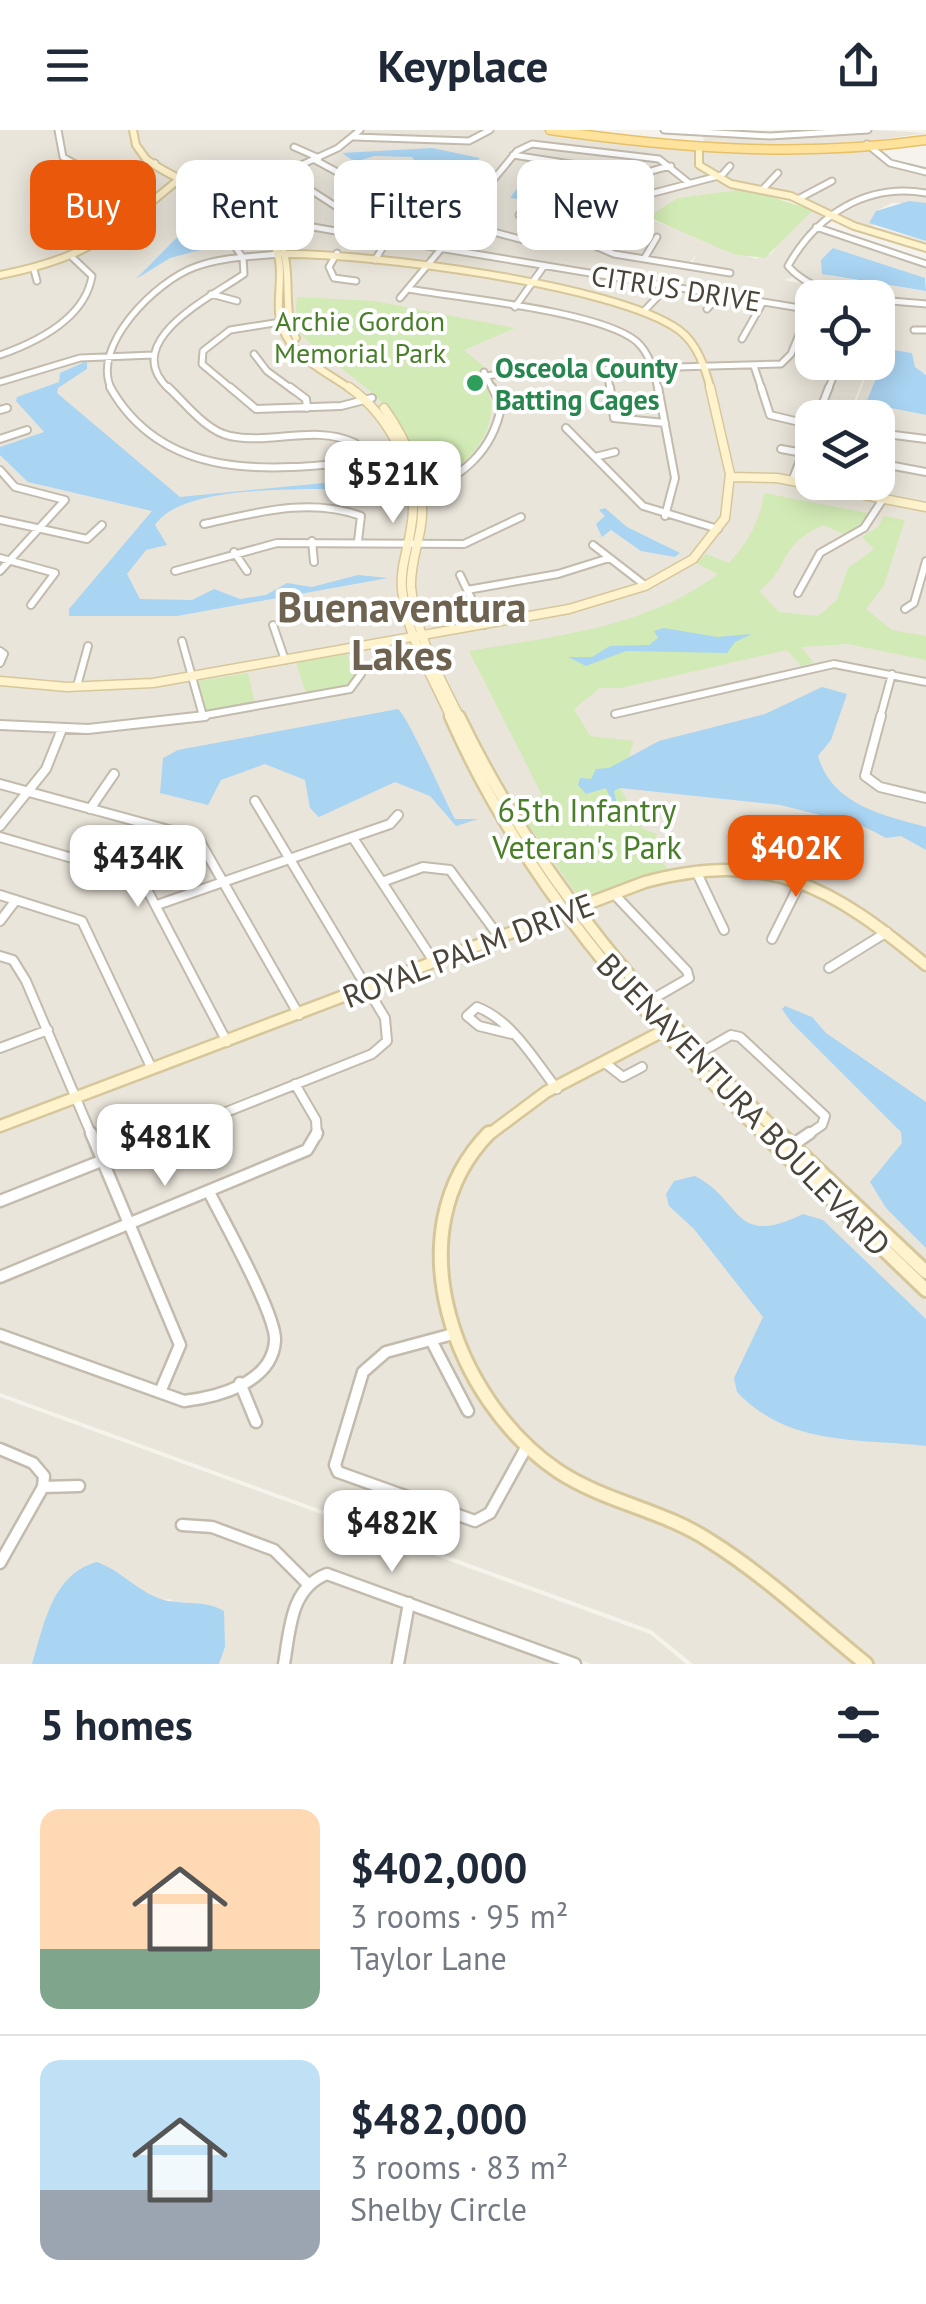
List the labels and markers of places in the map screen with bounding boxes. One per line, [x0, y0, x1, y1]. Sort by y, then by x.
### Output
place label: Osceola County Batting Cages [495, 349, 678, 418]
marker: Osceola County Batting Cages [464, 372, 486, 394]
pin: $521K [323, 441, 463, 526]
pin: $402K [726, 815, 866, 900]
pin: $434K [68, 825, 208, 910]
pin: $481K [95, 1104, 235, 1189]
pin: $482K [322, 1490, 462, 1575]

